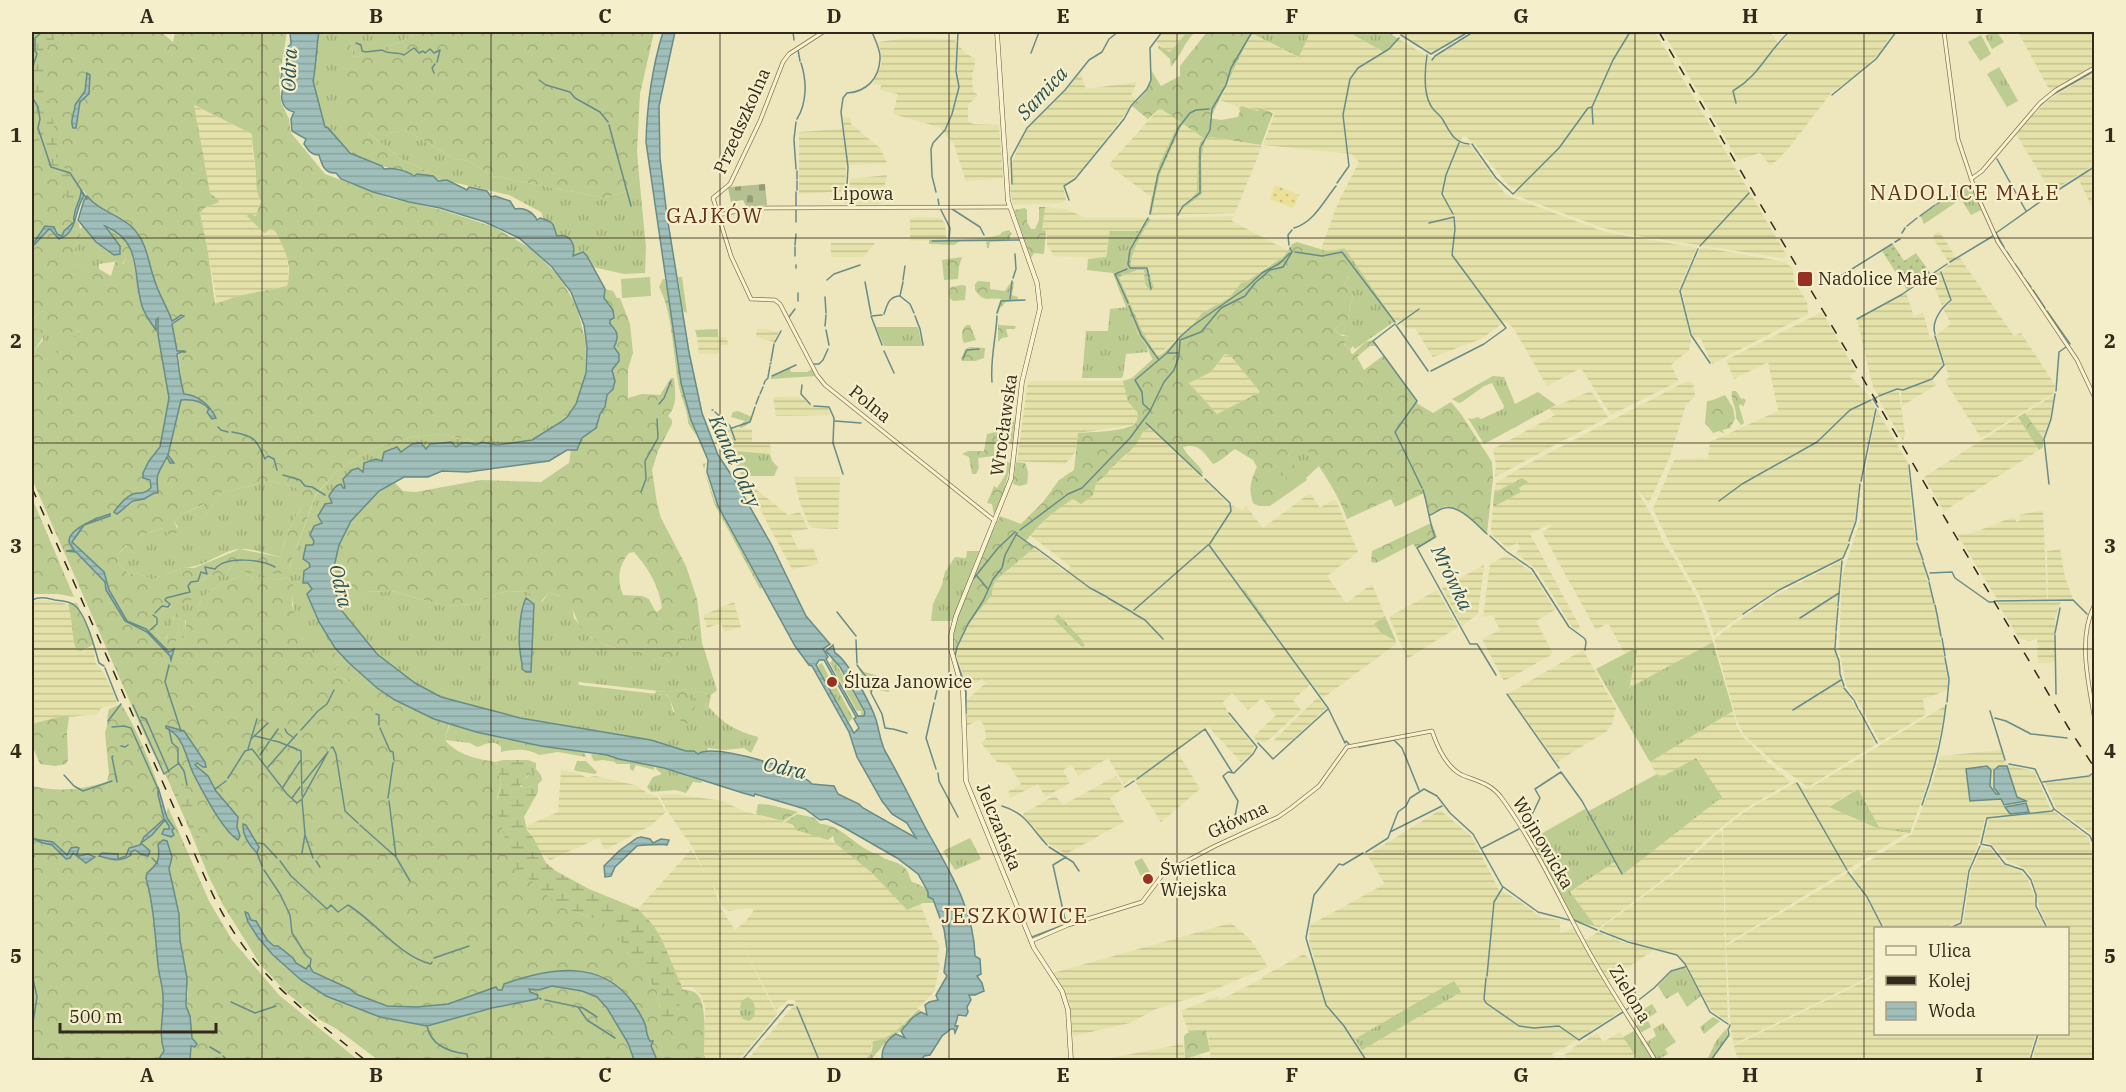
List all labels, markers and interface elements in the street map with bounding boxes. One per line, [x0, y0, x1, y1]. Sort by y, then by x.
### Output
text: A [140, 2, 154, 29]
text: B [369, 2, 383, 29]
text: C [598, 2, 612, 29]
text: D [826, 2, 842, 29]
text: E [1056, 2, 1070, 29]
text: F [1286, 2, 1298, 29]
text: G [1513, 2, 1529, 29]
text: H [1742, 2, 1758, 29]
text: I [1975, 2, 1983, 29]
water label: Odra [274, 48, 303, 92]
water label: Samica [1009, 60, 1073, 126]
street label: Przedszkolna [708, 64, 775, 177]
text: 1 [10, 121, 22, 148]
text: 1 [2104, 121, 2116, 148]
district label: NADOLICE MAŁE [1870, 178, 2060, 206]
street label: Lipowa [832, 182, 894, 205]
district label: GAJKÓW [666, 201, 764, 229]
place label: Nadolice Małe [1818, 267, 1938, 290]
marker: Nadolice Małe [1796, 270, 1814, 288]
text: 2 [10, 327, 22, 354]
text: 2 [2104, 327, 2116, 354]
street label: Wrocławska [985, 372, 1022, 477]
street label: Polna [845, 380, 896, 428]
water label: Kanał Odry [703, 410, 769, 513]
text: 3 [10, 532, 22, 559]
text: 3 [2104, 532, 2116, 559]
water label: Mrówka [1425, 540, 1480, 615]
water label: Odra [323, 562, 360, 610]
place label: Śluza Janowice [844, 670, 972, 693]
marker: Śluza Janowice [825, 675, 839, 689]
text: 4 [10, 737, 22, 764]
text: 4 [2104, 737, 2116, 764]
water label: Odra [761, 750, 809, 785]
street label: Jelczańska [972, 780, 1027, 874]
street label: Wojnowicka [1508, 792, 1579, 893]
street label: Główna [1204, 796, 1272, 843]
place label: Świetlica Wiejska [1160, 857, 1237, 901]
marker: Świetlica Wiejska [1141, 872, 1155, 886]
district label: JESZKOWICE [941, 901, 1089, 929]
legend [1874, 927, 2069, 1035]
text: Ulica [1928, 939, 1972, 962]
text: 5 [10, 942, 22, 969]
text: 5 [2104, 942, 2116, 969]
street label: Zielona [1604, 961, 1657, 1027]
text: Kolej [1928, 969, 1971, 992]
scale bar [60, 996, 216, 1034]
text: Woda [1928, 999, 1976, 1022]
text: 500 m [69, 1005, 123, 1028]
text: A [140, 1061, 154, 1088]
text: B [369, 1061, 383, 1088]
text: C [598, 1061, 612, 1088]
text: D [826, 1061, 842, 1088]
text: E [1056, 1061, 1070, 1088]
text: F [1286, 1061, 1298, 1088]
text: G [1513, 1061, 1529, 1088]
text: H [1742, 1061, 1758, 1088]
text: I [1975, 1061, 1983, 1088]

